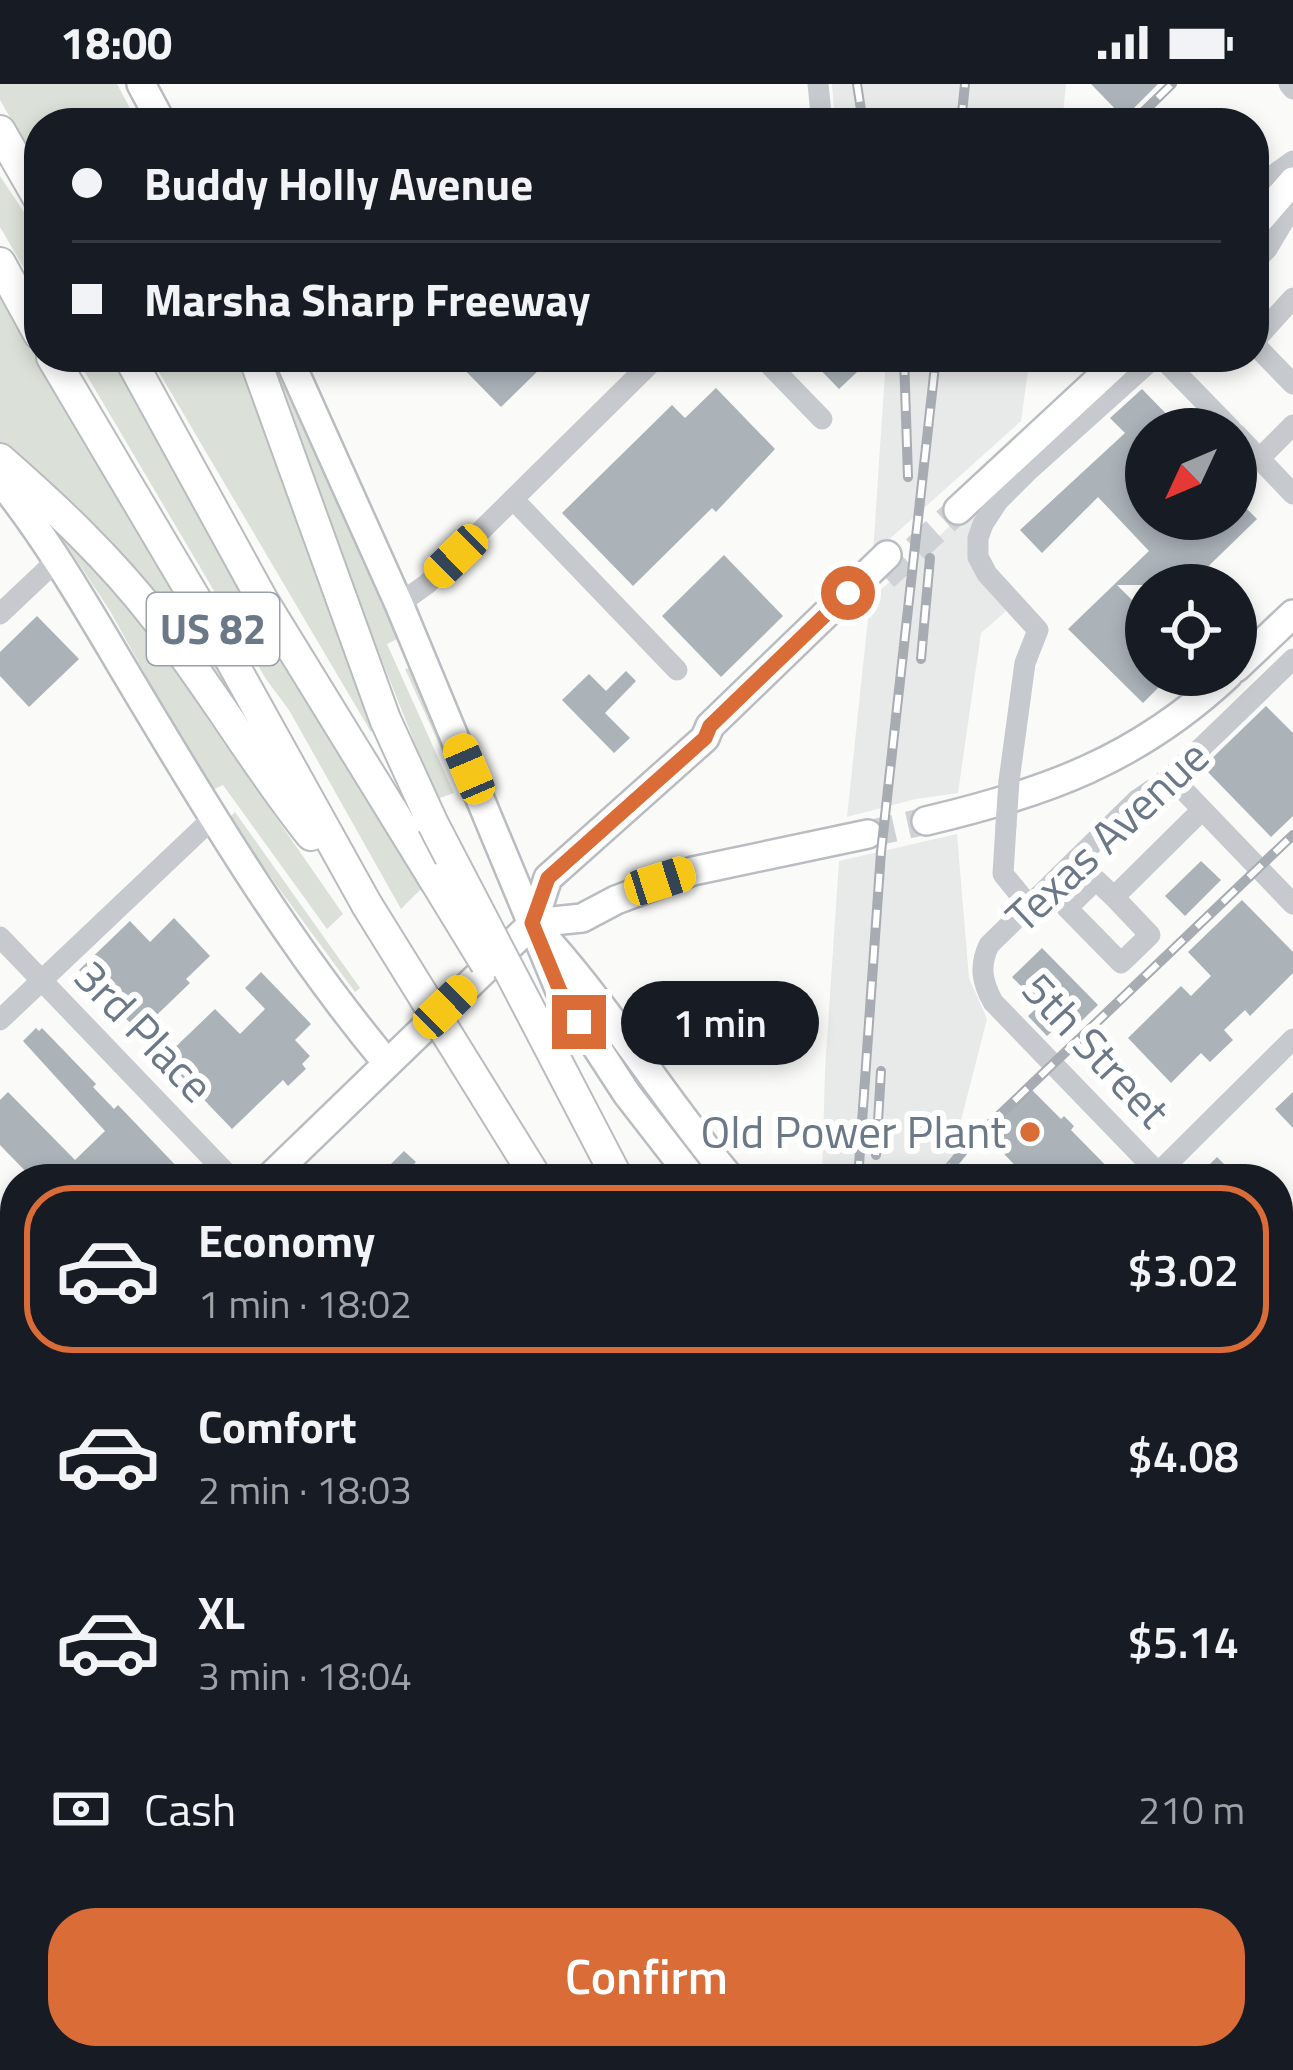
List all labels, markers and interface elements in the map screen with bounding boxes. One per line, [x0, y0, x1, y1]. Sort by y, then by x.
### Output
text: 18:00 [60, 8, 172, 76]
text: Buddy Holly Avenue [144, 149, 533, 217]
text: Marsha Sharp Freeway [144, 265, 591, 333]
north arrow [1125, 408, 1257, 540]
map controls [1125, 408, 1257, 696]
car [418, 518, 494, 594]
button: locate [1125, 564, 1257, 696]
route start [821, 566, 875, 620]
road number: US 82 [147, 593, 279, 665]
street label: Texas Avenue [989, 723, 1223, 948]
car [438, 729, 500, 809]
car [620, 853, 700, 909]
street label: 3rd Place [59, 944, 230, 1117]
street label: 5th Street [1007, 956, 1187, 1143]
car [407, 969, 483, 1045]
callout: 1 min [621, 980, 819, 1064]
text: 1 min [673, 993, 767, 1052]
route end [552, 995, 606, 1049]
place label: Old Power Plant [700, 1097, 1006, 1165]
marker: Old Power Plant [1017, 1119, 1043, 1145]
text: Economy [198, 1206, 375, 1274]
icon: car [54, 1215, 162, 1323]
text: $3.02 [1127, 1235, 1239, 1303]
text: 1 min · 18:02 [198, 1274, 412, 1333]
text: Comfort [198, 1392, 357, 1460]
icon: car [54, 1401, 162, 1509]
text: $4.08 [1127, 1421, 1239, 1489]
text: 2 min · 18:03 [198, 1460, 412, 1519]
text: XL [198, 1578, 245, 1646]
icon: car [54, 1587, 162, 1695]
text: $5.14 [1127, 1607, 1239, 1675]
text: 3 min · 18:04 [198, 1646, 412, 1705]
text: Cash [144, 1775, 236, 1843]
icon: cash [48, 1776, 114, 1842]
text: 210 m [1138, 1780, 1245, 1839]
button: Confirm [48, 1908, 1245, 2046]

